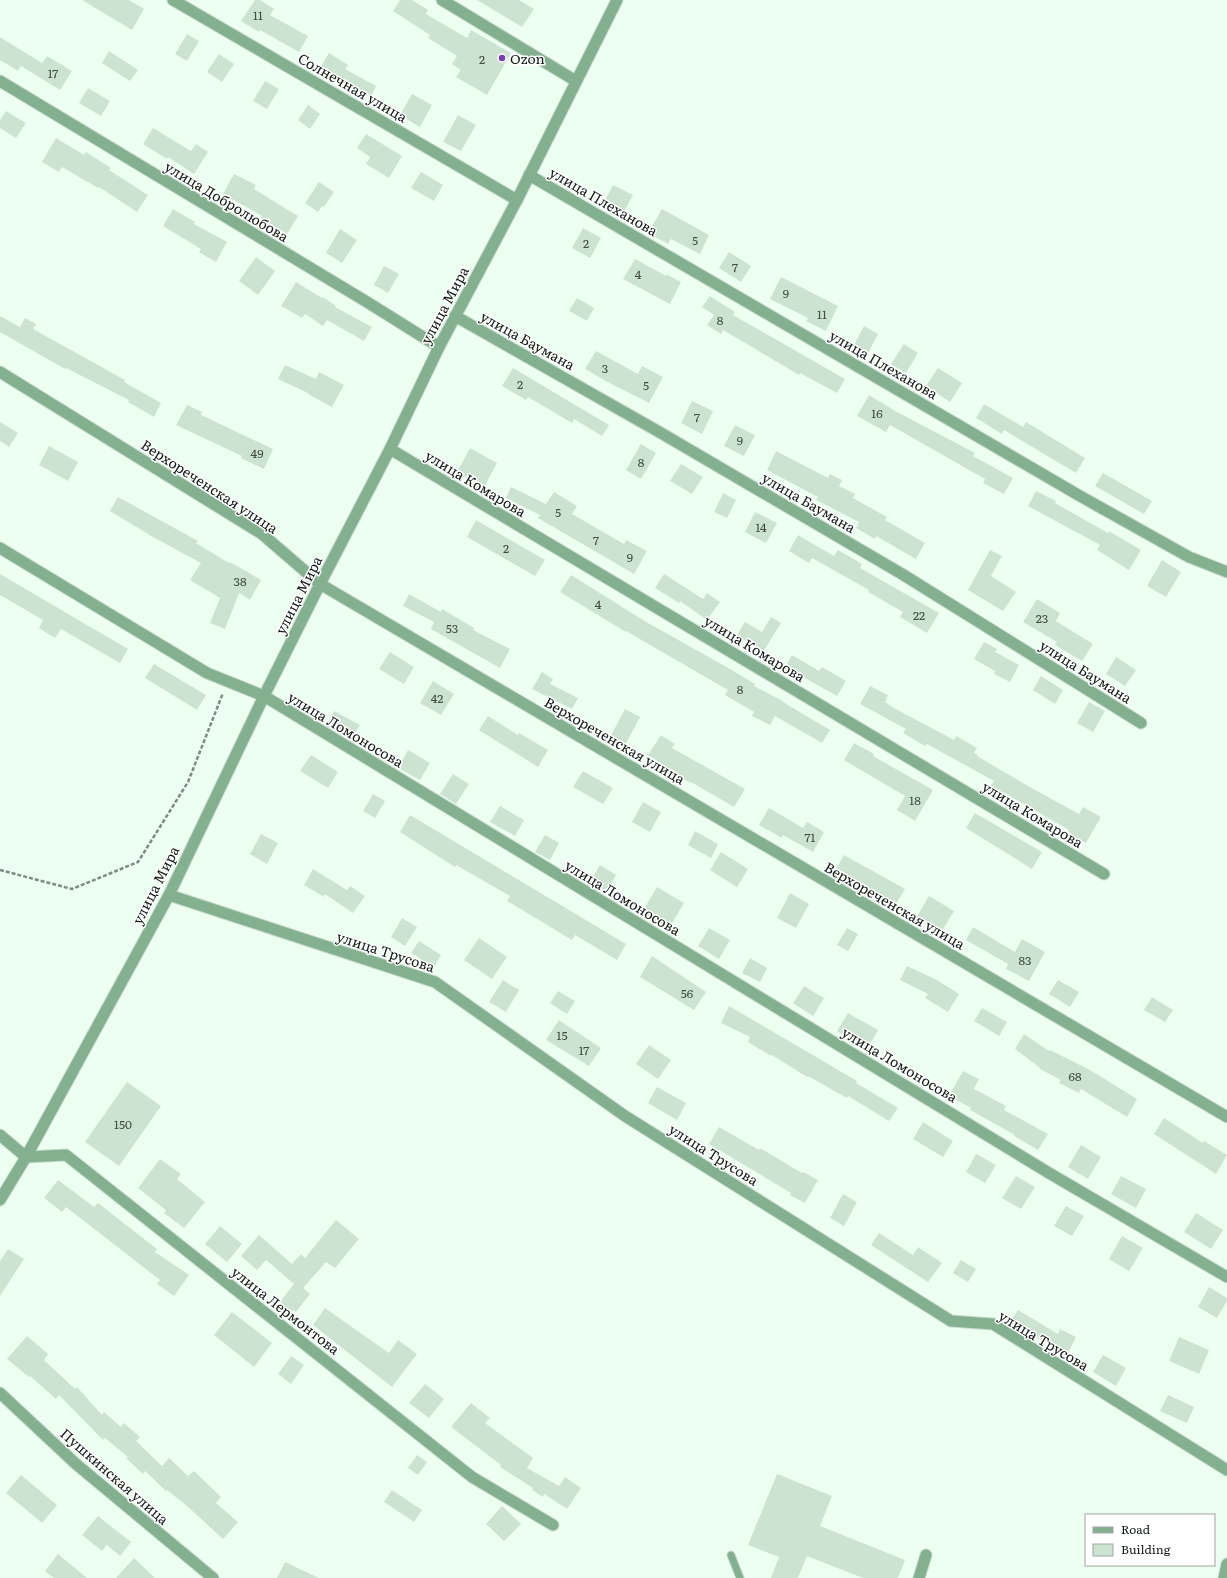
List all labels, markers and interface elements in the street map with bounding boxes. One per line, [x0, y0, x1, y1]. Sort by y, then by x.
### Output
house number: 11 [253, 6, 263, 24]
street label: Солнечная улица [295, 48, 412, 127]
place label: Ozon [510, 48, 545, 68]
house number: 2 [479, 50, 485, 68]
marker: Ozon [497, 53, 507, 63]
house number: 17 [48, 64, 58, 82]
street label: улица Добролюбова [161, 156, 293, 246]
street label: улица Плеханова [546, 162, 662, 240]
house number: 5 [692, 231, 698, 249]
house number: 2 [583, 234, 589, 252]
house number: 7 [732, 258, 738, 276]
street label: улица Мира [415, 262, 473, 347]
house number: 4 [635, 265, 642, 283]
house number: 9 [783, 284, 789, 302]
house number: 11 [817, 305, 827, 323]
street label: улица Баумана [477, 306, 579, 374]
house number: 8 [717, 311, 724, 329]
street label: улица Плеханова [826, 325, 942, 403]
house number: 3 [602, 359, 608, 377]
house number: 2 [517, 375, 523, 393]
house number: 5 [643, 376, 649, 394]
house number: 16 [871, 404, 883, 422]
house number: 7 [694, 408, 700, 426]
house number: 9 [737, 431, 743, 449]
street label: Верхореченская улица [138, 434, 283, 538]
house number: 49 [251, 444, 263, 462]
street label: улица Комарова [422, 445, 531, 521]
house number: 8 [638, 453, 645, 471]
street label: улица Баумана [758, 467, 860, 537]
house number: 5 [555, 503, 561, 521]
house number: 14 [755, 518, 767, 536]
house number: 7 [593, 531, 599, 549]
house number: 2 [503, 539, 509, 557]
house number: 9 [627, 548, 633, 566]
street label: улица Мира [270, 552, 327, 638]
house number: 38 [233, 572, 247, 590]
house number: 4 [595, 595, 602, 613]
house number: 22 [913, 606, 925, 624]
house number: 23 [1036, 609, 1048, 627]
street label: улица Комарова [701, 610, 810, 686]
house number: 53 [446, 619, 458, 637]
street label: улица Баумана [1036, 635, 1136, 708]
house number: 8 [737, 680, 744, 698]
street label: улица Ломоносова [284, 687, 408, 772]
house number: 42 [431, 689, 443, 707]
street label: Верхореченская улица [541, 691, 689, 789]
street label: улица Комарова [979, 776, 1088, 852]
house number: 18 [909, 791, 921, 809]
house number: 71 [805, 828, 816, 846]
street label: улица Мира [127, 842, 184, 928]
street label: улица Ломоносова [561, 855, 685, 940]
street label: Верхореченская улица [821, 856, 969, 954]
street label: улица Трусова [334, 926, 438, 976]
house number: 83 [1018, 951, 1032, 969]
house number: 56 [681, 984, 694, 1002]
street label: улица Ломоносова [838, 1022, 962, 1107]
house number: 15 [557, 1026, 567, 1044]
house number: 17 [579, 1041, 589, 1059]
house number: 68 [1068, 1067, 1082, 1085]
house number: 150 [114, 1115, 132, 1133]
street label: улица Трусова [665, 1118, 763, 1190]
street label: улица Лермонтова [228, 1261, 345, 1359]
street label: улица Трусова [995, 1305, 1093, 1375]
street label: Пушкинская улица [56, 1423, 174, 1529]
legend [1085, 1514, 1215, 1566]
text: Road [1121, 1520, 1151, 1538]
text: Building [1121, 1540, 1171, 1558]

